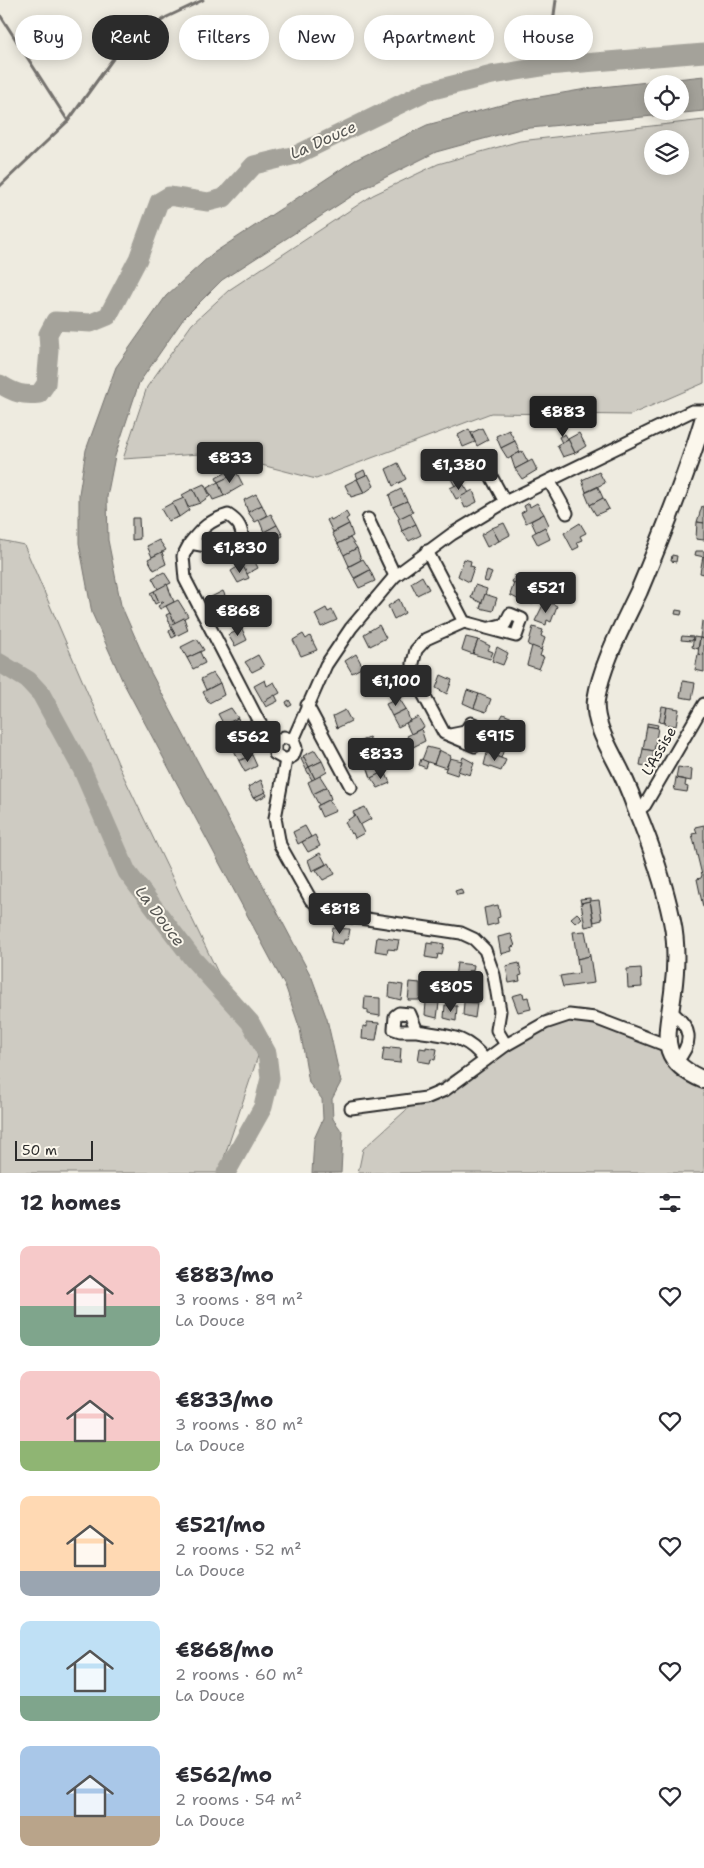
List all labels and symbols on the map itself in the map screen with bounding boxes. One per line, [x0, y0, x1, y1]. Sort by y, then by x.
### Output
water label: La Douce [287, 116, 359, 164]
pin: €883 [533, 396, 593, 438]
pin: €833 [200, 442, 260, 484]
pin: €1,380 [418, 448, 500, 491]
pin: €1,830 [199, 532, 281, 574]
pin: €521 [516, 572, 576, 614]
pin: €868 [208, 594, 268, 637]
pin: €1,100 [355, 664, 437, 707]
pin: €562 [218, 720, 278, 763]
pin: €915 [465, 720, 525, 762]
street label: L'Assise [637, 723, 681, 779]
pin: €833 [351, 738, 411, 780]
water label: La Douce [130, 882, 190, 950]
pin: €818 [310, 892, 370, 935]
pin: €805 [421, 970, 481, 1013]
scale bar [15, 1138, 92, 1161]

